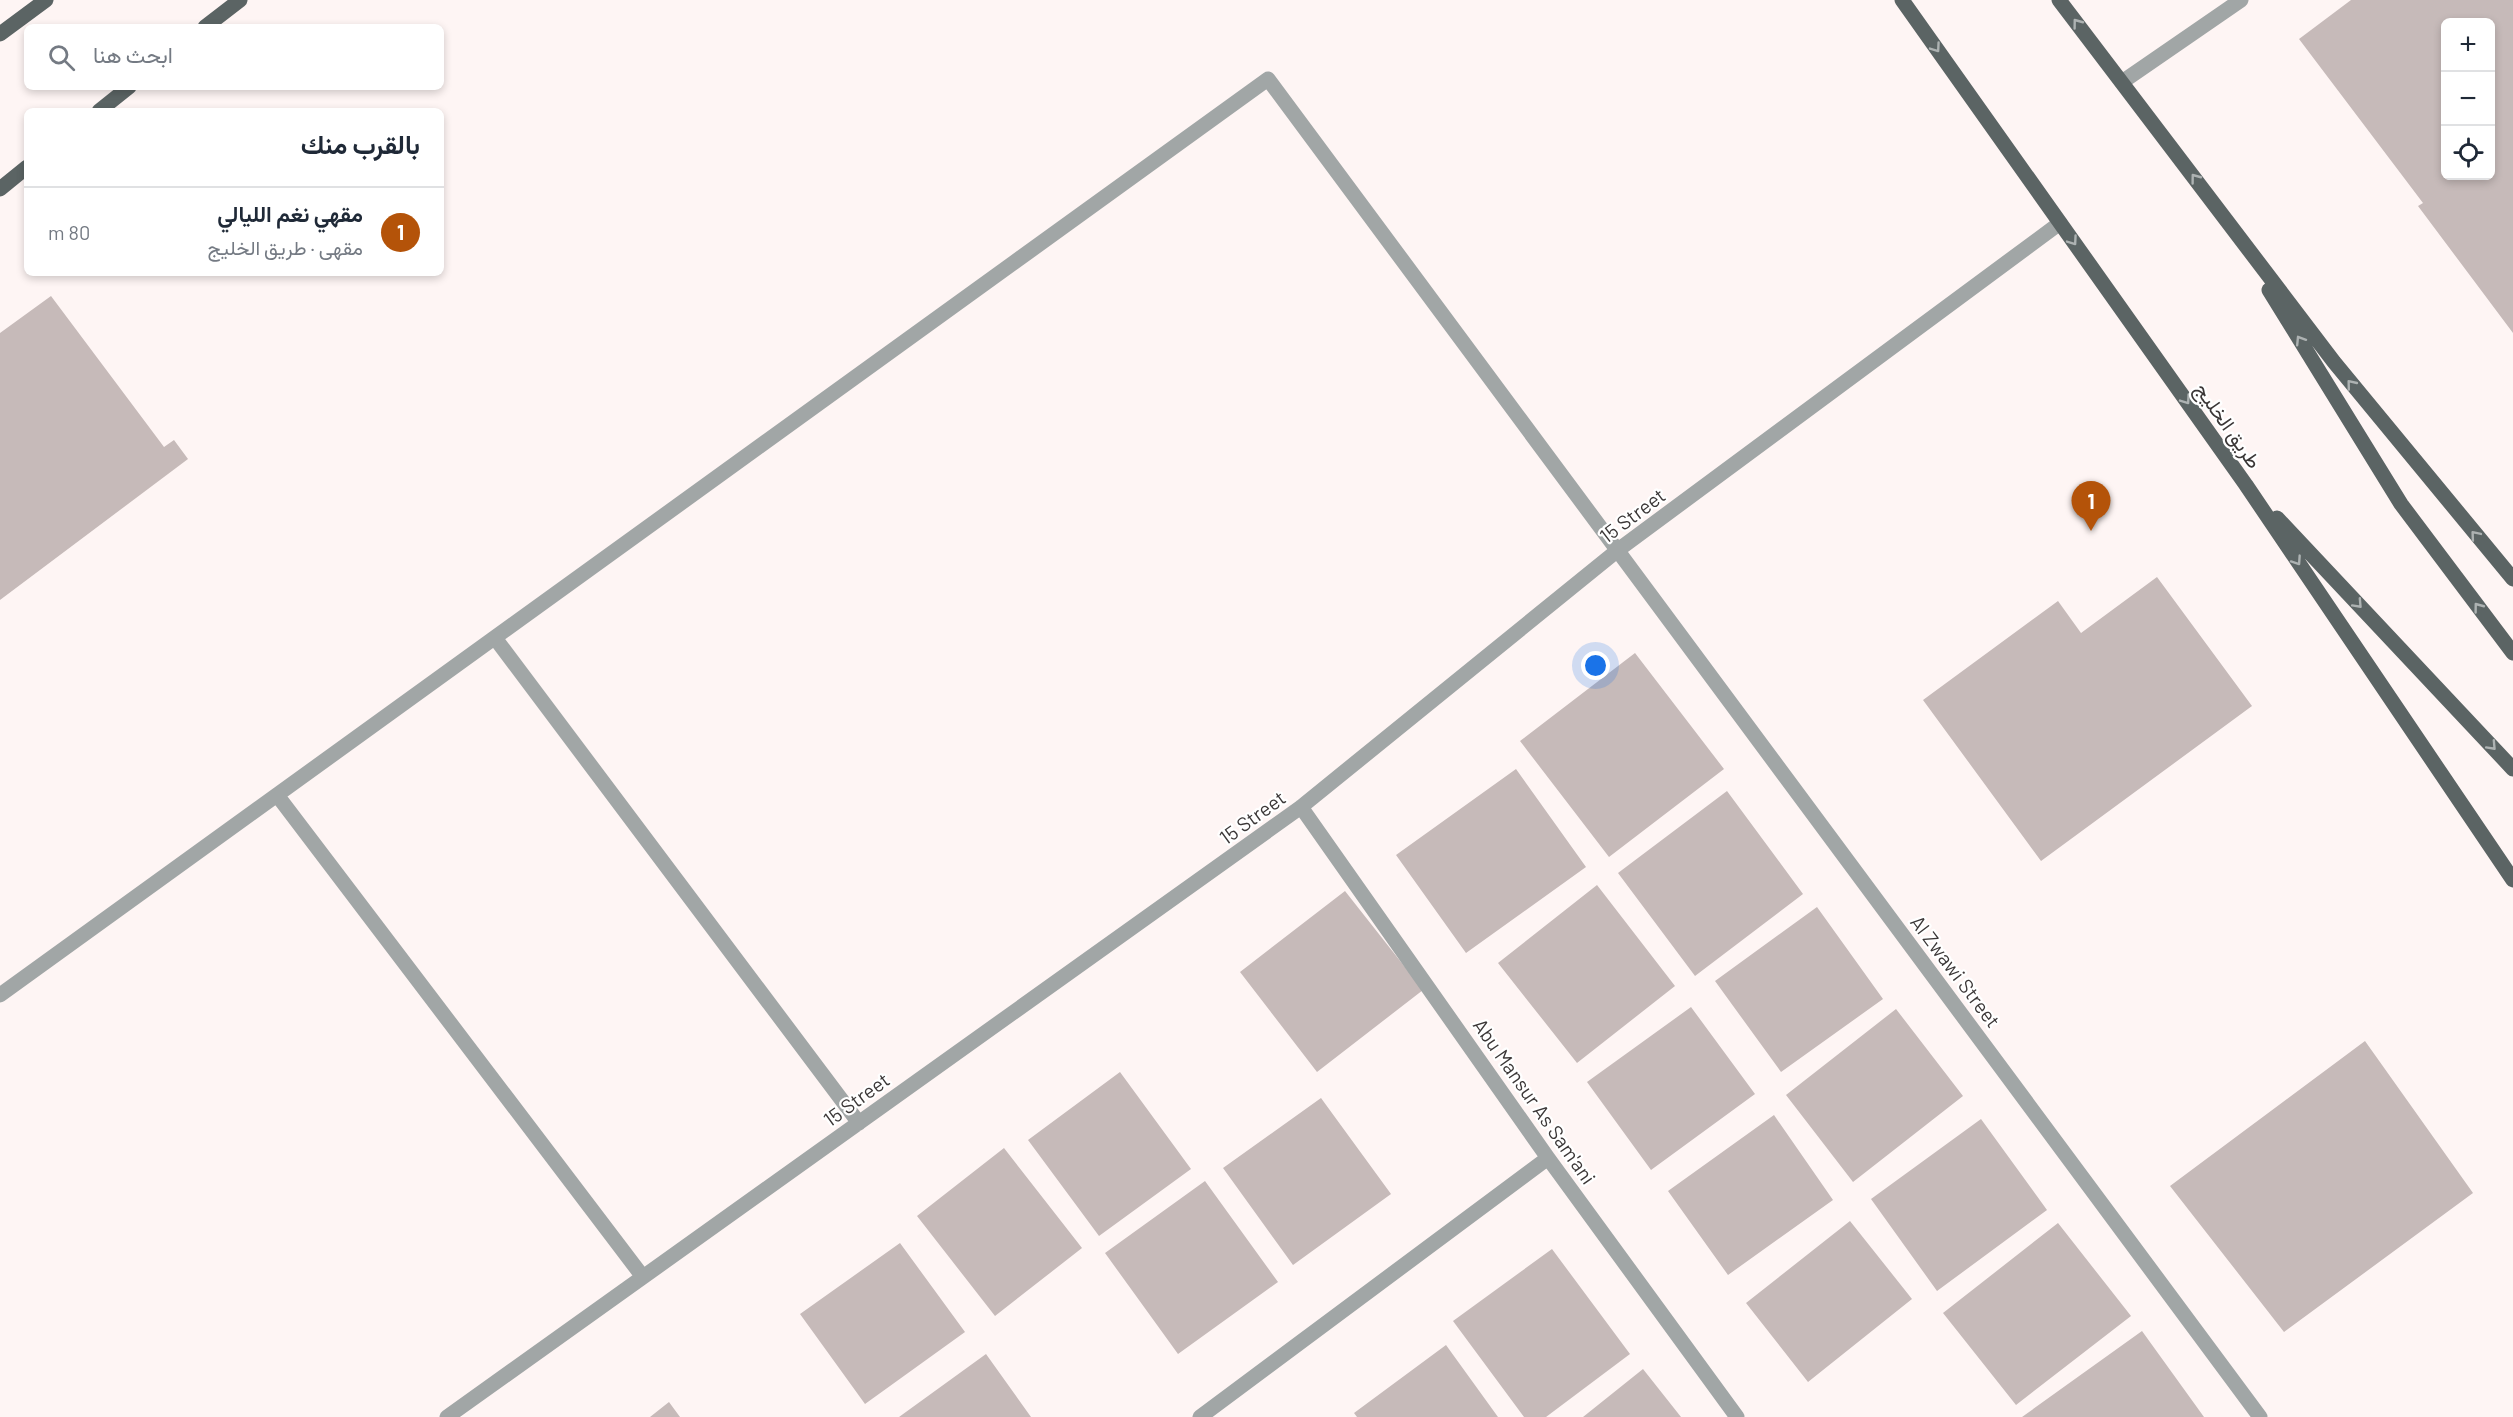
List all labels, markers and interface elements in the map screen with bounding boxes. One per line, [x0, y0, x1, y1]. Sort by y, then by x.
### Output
map controls [2441, 18, 2495, 180]
button: + [2441, 18, 2495, 72]
one-way arrow [2073, 19, 2084, 30]
search box [24, 24, 444, 90]
icon: search [45, 41, 78, 74]
text: ابحث هنا [93, 41, 173, 67]
one-way arrow [1929, 41, 1940, 52]
button: − [2441, 72, 2495, 126]
button: locate [2441, 126, 2495, 180]
text: بالقرب منك [301, 128, 420, 159]
one-way arrow [2192, 174, 2203, 185]
text: مقهي نغم الليالي [217, 200, 363, 226]
text: 80 m [48, 220, 90, 244]
text: 1 [397, 220, 404, 244]
text: مقهى · طريق الخليج [208, 235, 363, 259]
one-way arrow [2066, 235, 2077, 246]
one-way arrow [2295, 336, 2307, 346]
street label: طريق الخليج [2188, 378, 2267, 474]
one-way arrow [2348, 380, 2359, 391]
one-way arrow [2179, 394, 2190, 405]
pin: 1 [2072, 482, 2110, 531]
street label: 15 Street [1594, 483, 1670, 547]
one-way arrow [2471, 531, 2482, 542]
one-way arrow [2290, 554, 2301, 565]
one-way arrow [2351, 598, 2362, 608]
one-way arrow [2474, 602, 2485, 613]
your location [1581, 651, 1610, 680]
one-way arrow [2485, 740, 2496, 750]
street label: 15 Street [1214, 785, 1290, 849]
street label: Al Zwawi Street [1906, 910, 2006, 1032]
street label: Abu Mansur As Sam'ani [1469, 1013, 1601, 1189]
street label: 15 Street [818, 1067, 894, 1131]

